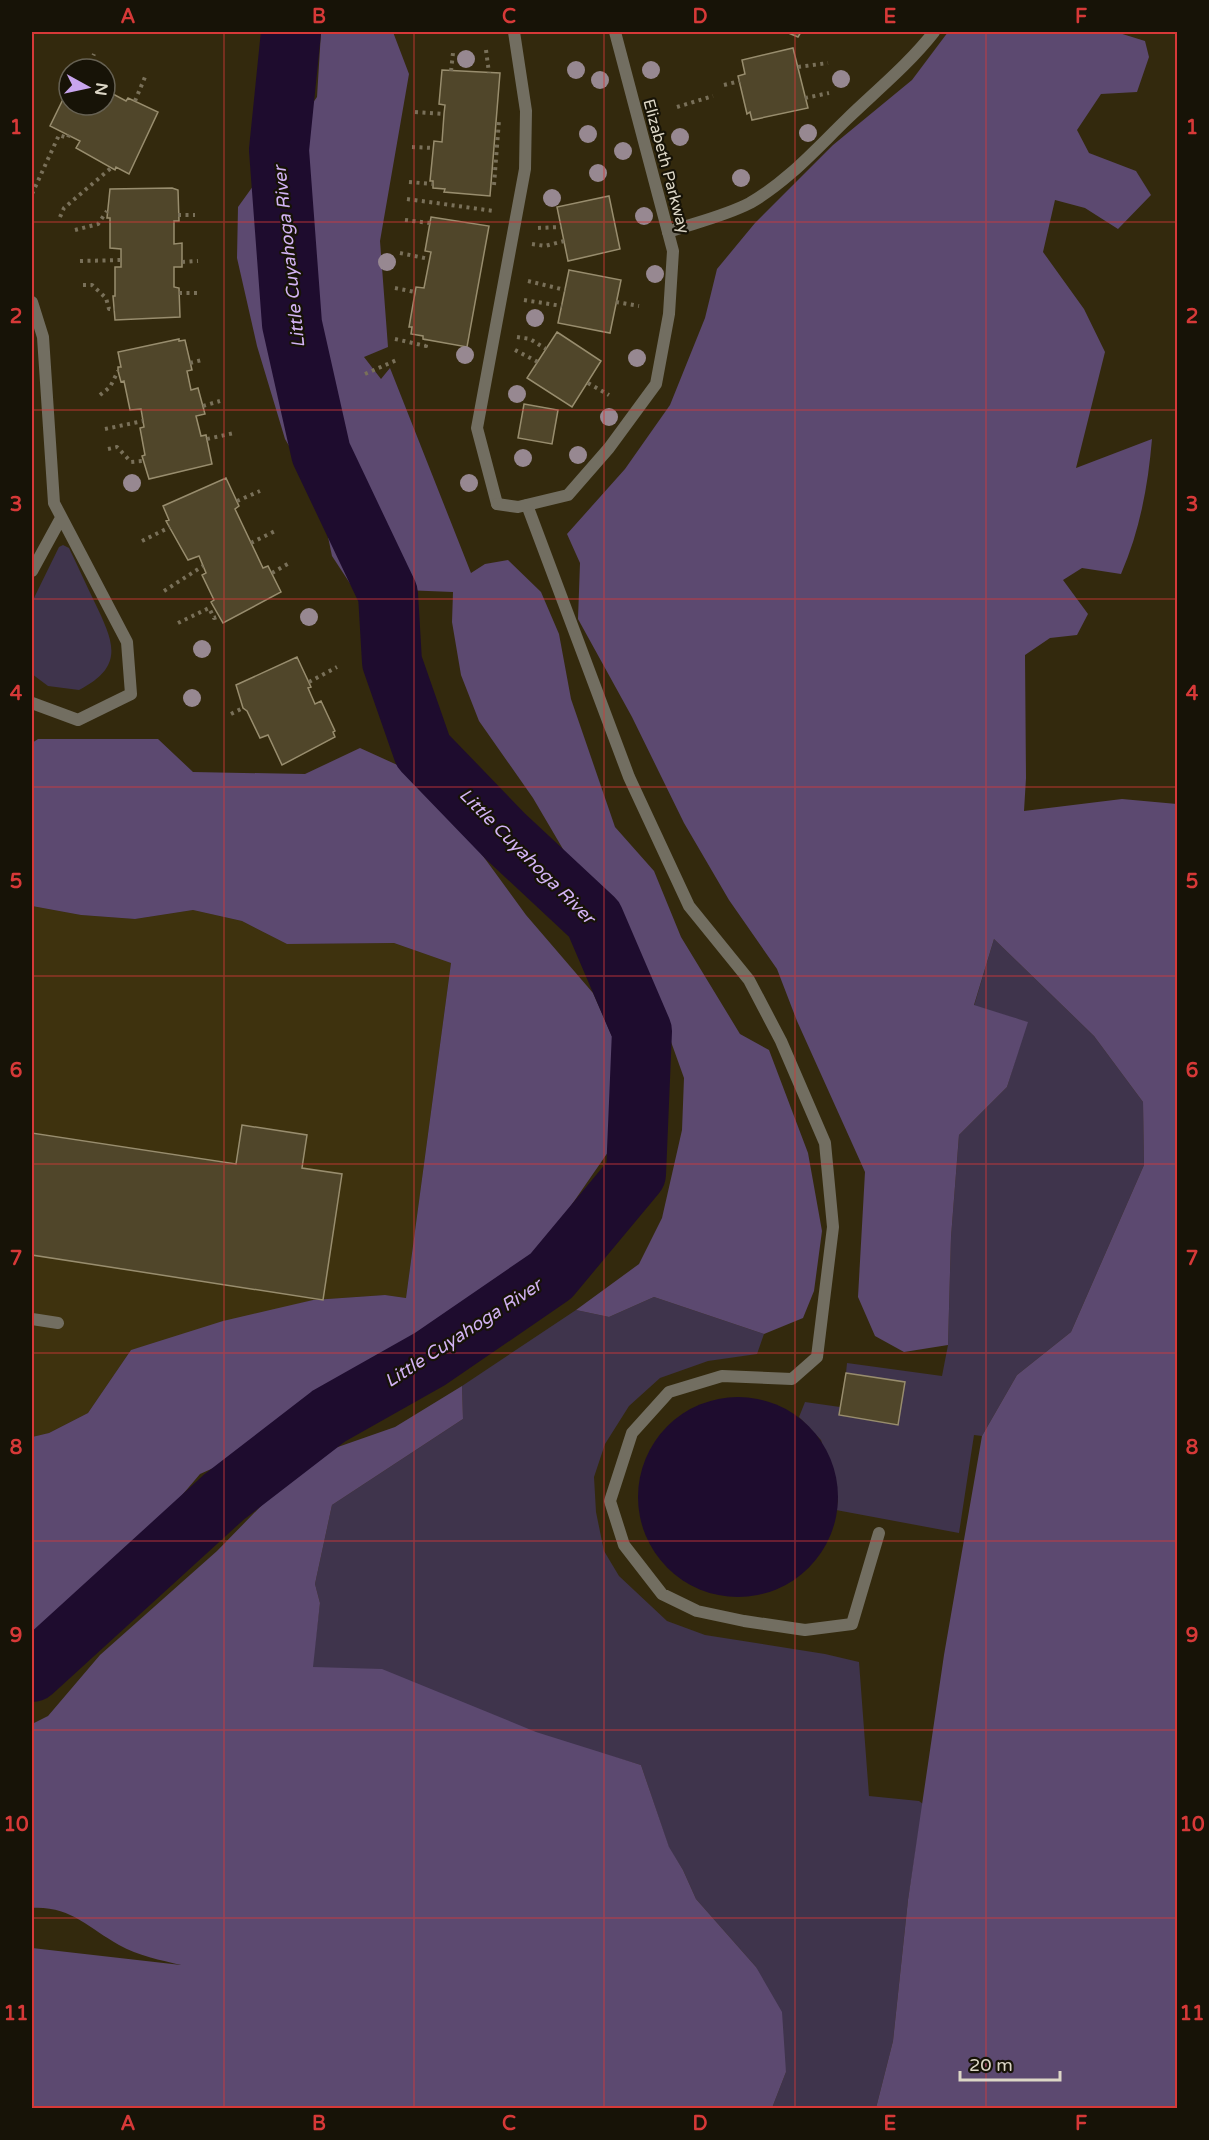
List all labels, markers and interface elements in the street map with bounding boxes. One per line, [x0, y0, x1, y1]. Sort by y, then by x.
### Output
text: A [121, 5, 136, 29]
text: B [312, 5, 326, 29]
text: C [502, 5, 516, 29]
text: D [692, 5, 708, 29]
text: E [884, 5, 897, 29]
text: F [1075, 5, 1087, 29]
north arrow [57, 57, 117, 117]
text: N [90, 81, 112, 97]
street label: Elizabeth Parkway [638, 97, 694, 236]
text: 1 [10, 116, 22, 140]
text: 1 [1186, 116, 1198, 140]
water label: Little Cuyahoga River [268, 163, 309, 349]
text: 2 [10, 305, 22, 329]
text: 2 [1186, 305, 1198, 329]
text: 3 [10, 493, 22, 517]
text: 3 [1186, 493, 1198, 517]
text: 4 [10, 682, 23, 706]
text: 4 [1186, 682, 1199, 706]
water label: Little Cuyahoga River [455, 784, 601, 930]
text: 5 [10, 870, 22, 894]
text: 5 [1186, 870, 1198, 894]
text: 6 [10, 1059, 22, 1083]
text: 6 [1186, 1059, 1198, 1083]
text: 7 [10, 1247, 22, 1271]
text: 7 [1186, 1247, 1198, 1271]
water label: Little Cuyahoga River [380, 1273, 547, 1392]
text: 8 [10, 1436, 22, 1460]
text: 8 [1186, 1436, 1198, 1460]
text: 9 [10, 1624, 22, 1648]
text: 9 [1186, 1624, 1198, 1648]
text: 10 [3, 1813, 29, 1837]
text: 10 [1179, 1813, 1205, 1837]
text: 11 [3, 2002, 29, 2026]
text: 11 [1179, 2002, 1205, 2026]
scale bar [960, 2044, 1060, 2082]
text: 20 m [969, 2054, 1013, 2076]
text: A [121, 2112, 136, 2136]
text: B [312, 2112, 326, 2136]
text: C [502, 2112, 516, 2136]
text: D [692, 2112, 708, 2136]
text: E [884, 2112, 897, 2136]
text: F [1075, 2112, 1087, 2136]

